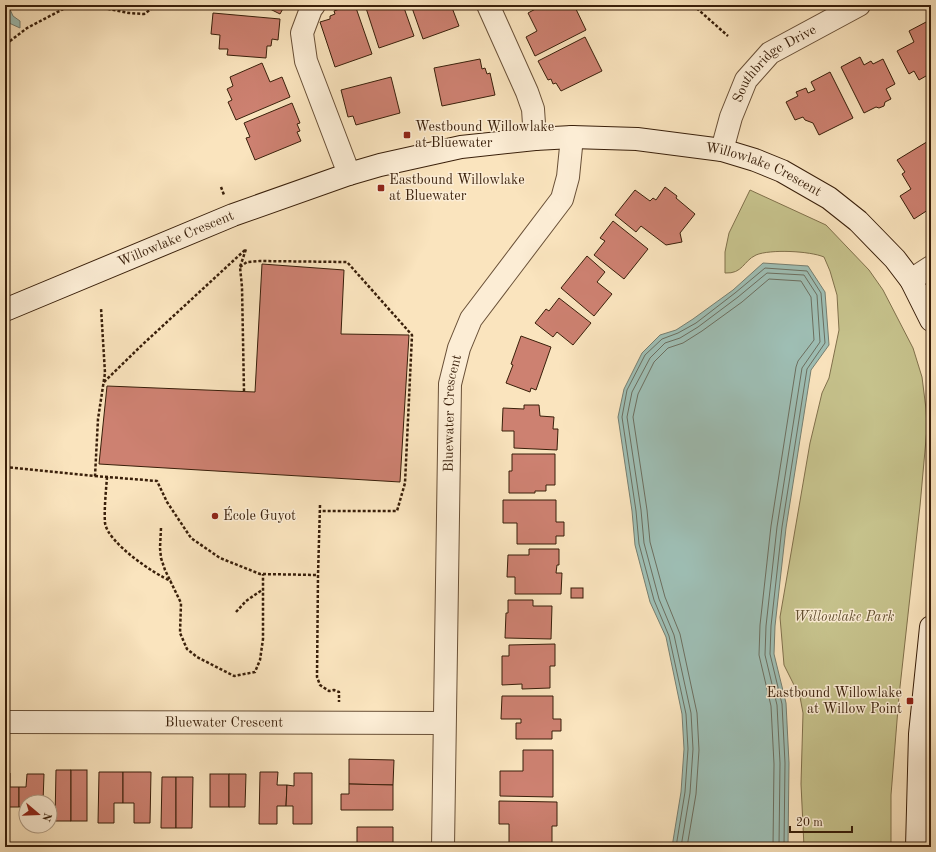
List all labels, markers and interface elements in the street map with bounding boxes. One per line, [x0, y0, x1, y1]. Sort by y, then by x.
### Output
street label: Southbridge Drive [731, 22, 819, 105]
place label: Westbound Willowlake at Bluewater [415, 120, 554, 150]
marker: Westbound Willowlake at Bluewater [402, 130, 412, 140]
street label: Willowlake Crescent [705, 141, 824, 199]
place label: Eastbound Willowlake at Bluewater [389, 173, 525, 203]
marker: Eastbound Willowlake at Bluewater [376, 183, 386, 193]
street label: Willowlake Crescent [116, 208, 236, 269]
street label: Bluewater Crescent [442, 353, 464, 472]
place label: École Guyot [223, 506, 296, 523]
marker: École Guyot [210, 511, 220, 521]
park label: Willowlake Park [794, 610, 895, 624]
place label: Eastbound Willowlake at Willow Point [766, 686, 902, 716]
marker: Eastbound Willowlake at Willow Point [905, 696, 915, 706]
street label: Bluewater Crescent [165, 715, 283, 730]
north arrow [18, 794, 58, 834]
scale bar [790, 808, 852, 834]
text: N [39, 811, 53, 823]
text: 20 m [796, 817, 823, 829]

